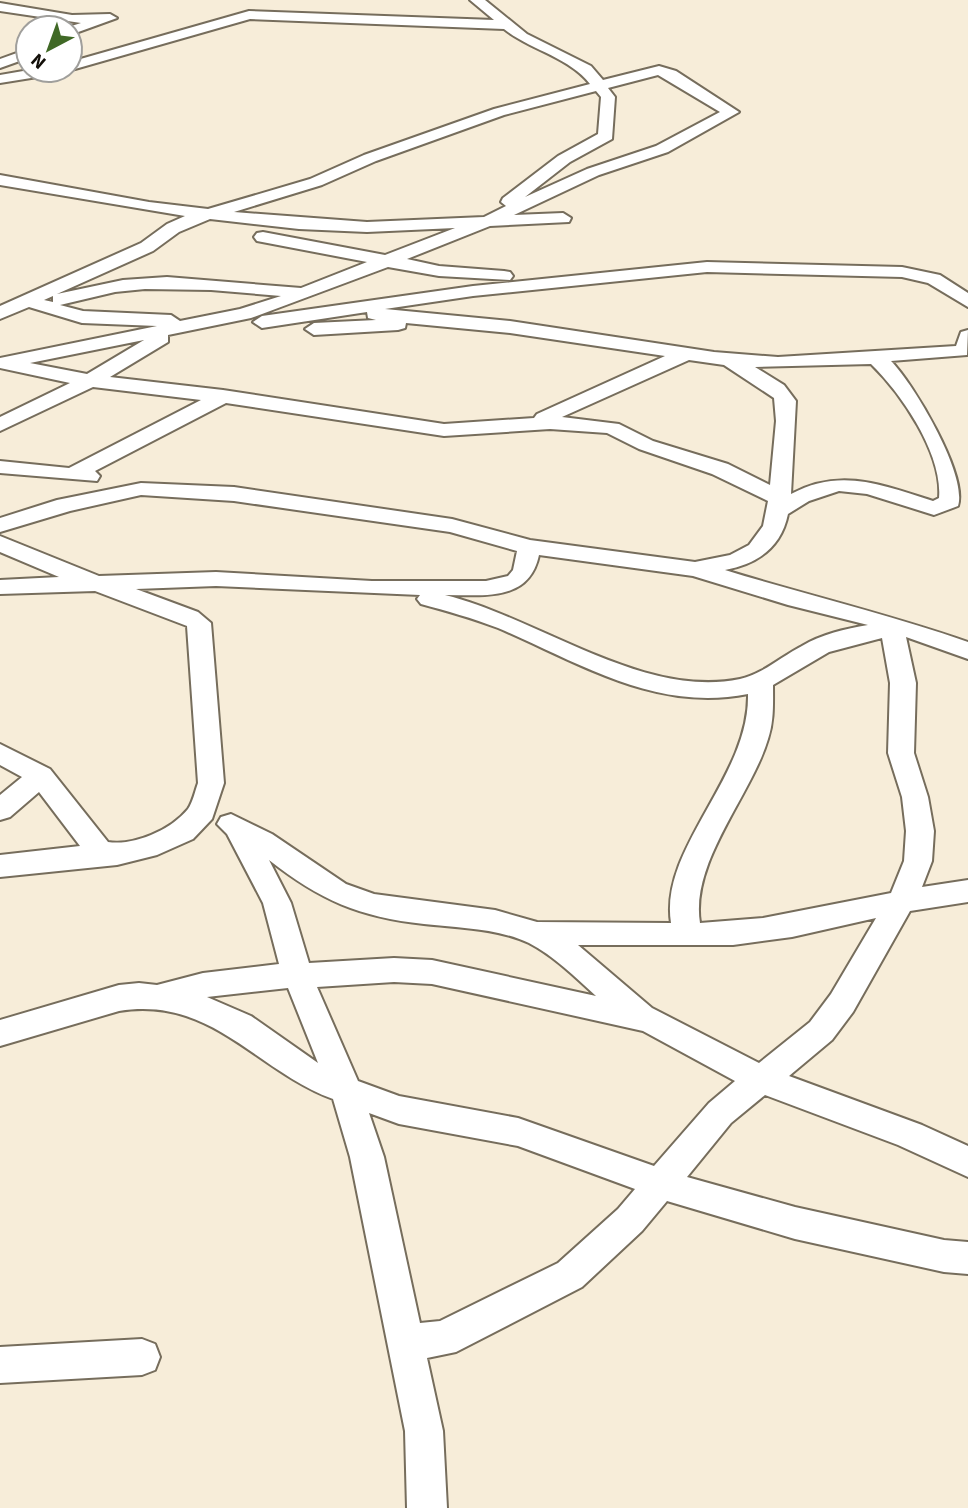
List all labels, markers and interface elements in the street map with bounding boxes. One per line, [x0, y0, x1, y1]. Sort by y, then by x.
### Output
north arrow [14, 14, 84, 84]
text: N [25, 46, 52, 75]

